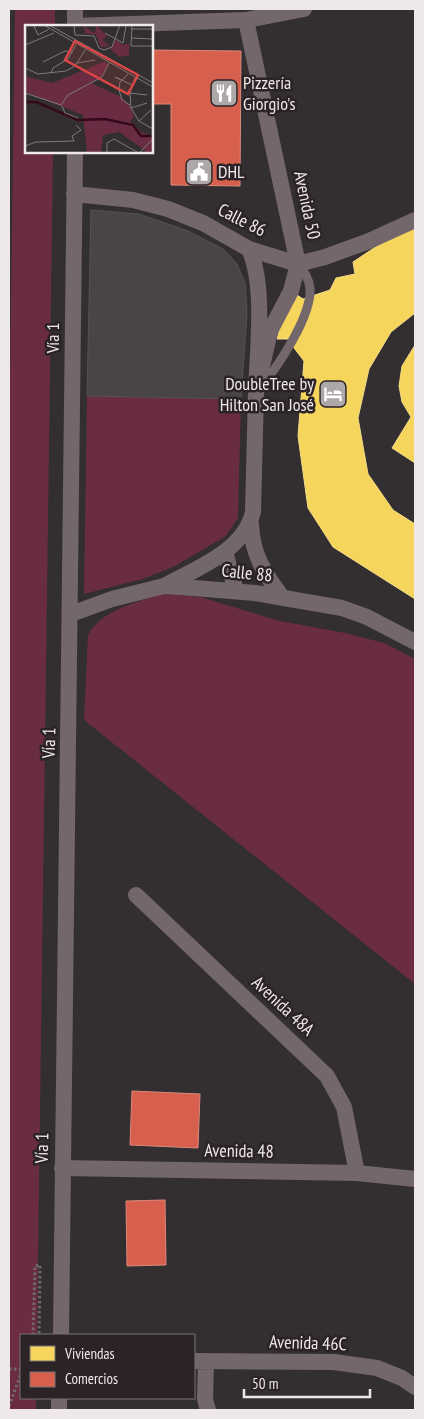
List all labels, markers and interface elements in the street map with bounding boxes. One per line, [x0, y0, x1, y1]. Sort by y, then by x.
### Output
inset map [25, 25, 152, 152]
place label: Pizzería Giorgio's [243, 71, 296, 115]
restaurant icon: Pizzería Giorgio's [209, 78, 239, 108]
public building icon: DHL [184, 157, 214, 187]
place label: DHL [218, 160, 245, 183]
street label: Avenida 50 [289, 169, 326, 241]
street label: Calle 86 [214, 198, 270, 241]
street label: Vía 1 [41, 323, 64, 354]
place label: DoubleTree by Hilton San José [220, 372, 314, 416]
hotel icon: DoubleTree by Hilton San José [318, 379, 348, 409]
street label: Calle 88 [220, 558, 274, 587]
street label: Vía 1 [37, 727, 60, 760]
street label: Avenida 48A [247, 971, 320, 1041]
street label: Vía 1 [30, 1132, 53, 1165]
street label: Avenida 48 [204, 1138, 274, 1163]
street label: Avenida 46C [269, 1330, 347, 1355]
legend [20, 1334, 195, 1399]
text: Viviendas [64, 1344, 115, 1363]
scale bar [244, 1366, 370, 1398]
text: Comercios [65, 1369, 118, 1388]
text: 50 m [252, 1374, 278, 1393]

